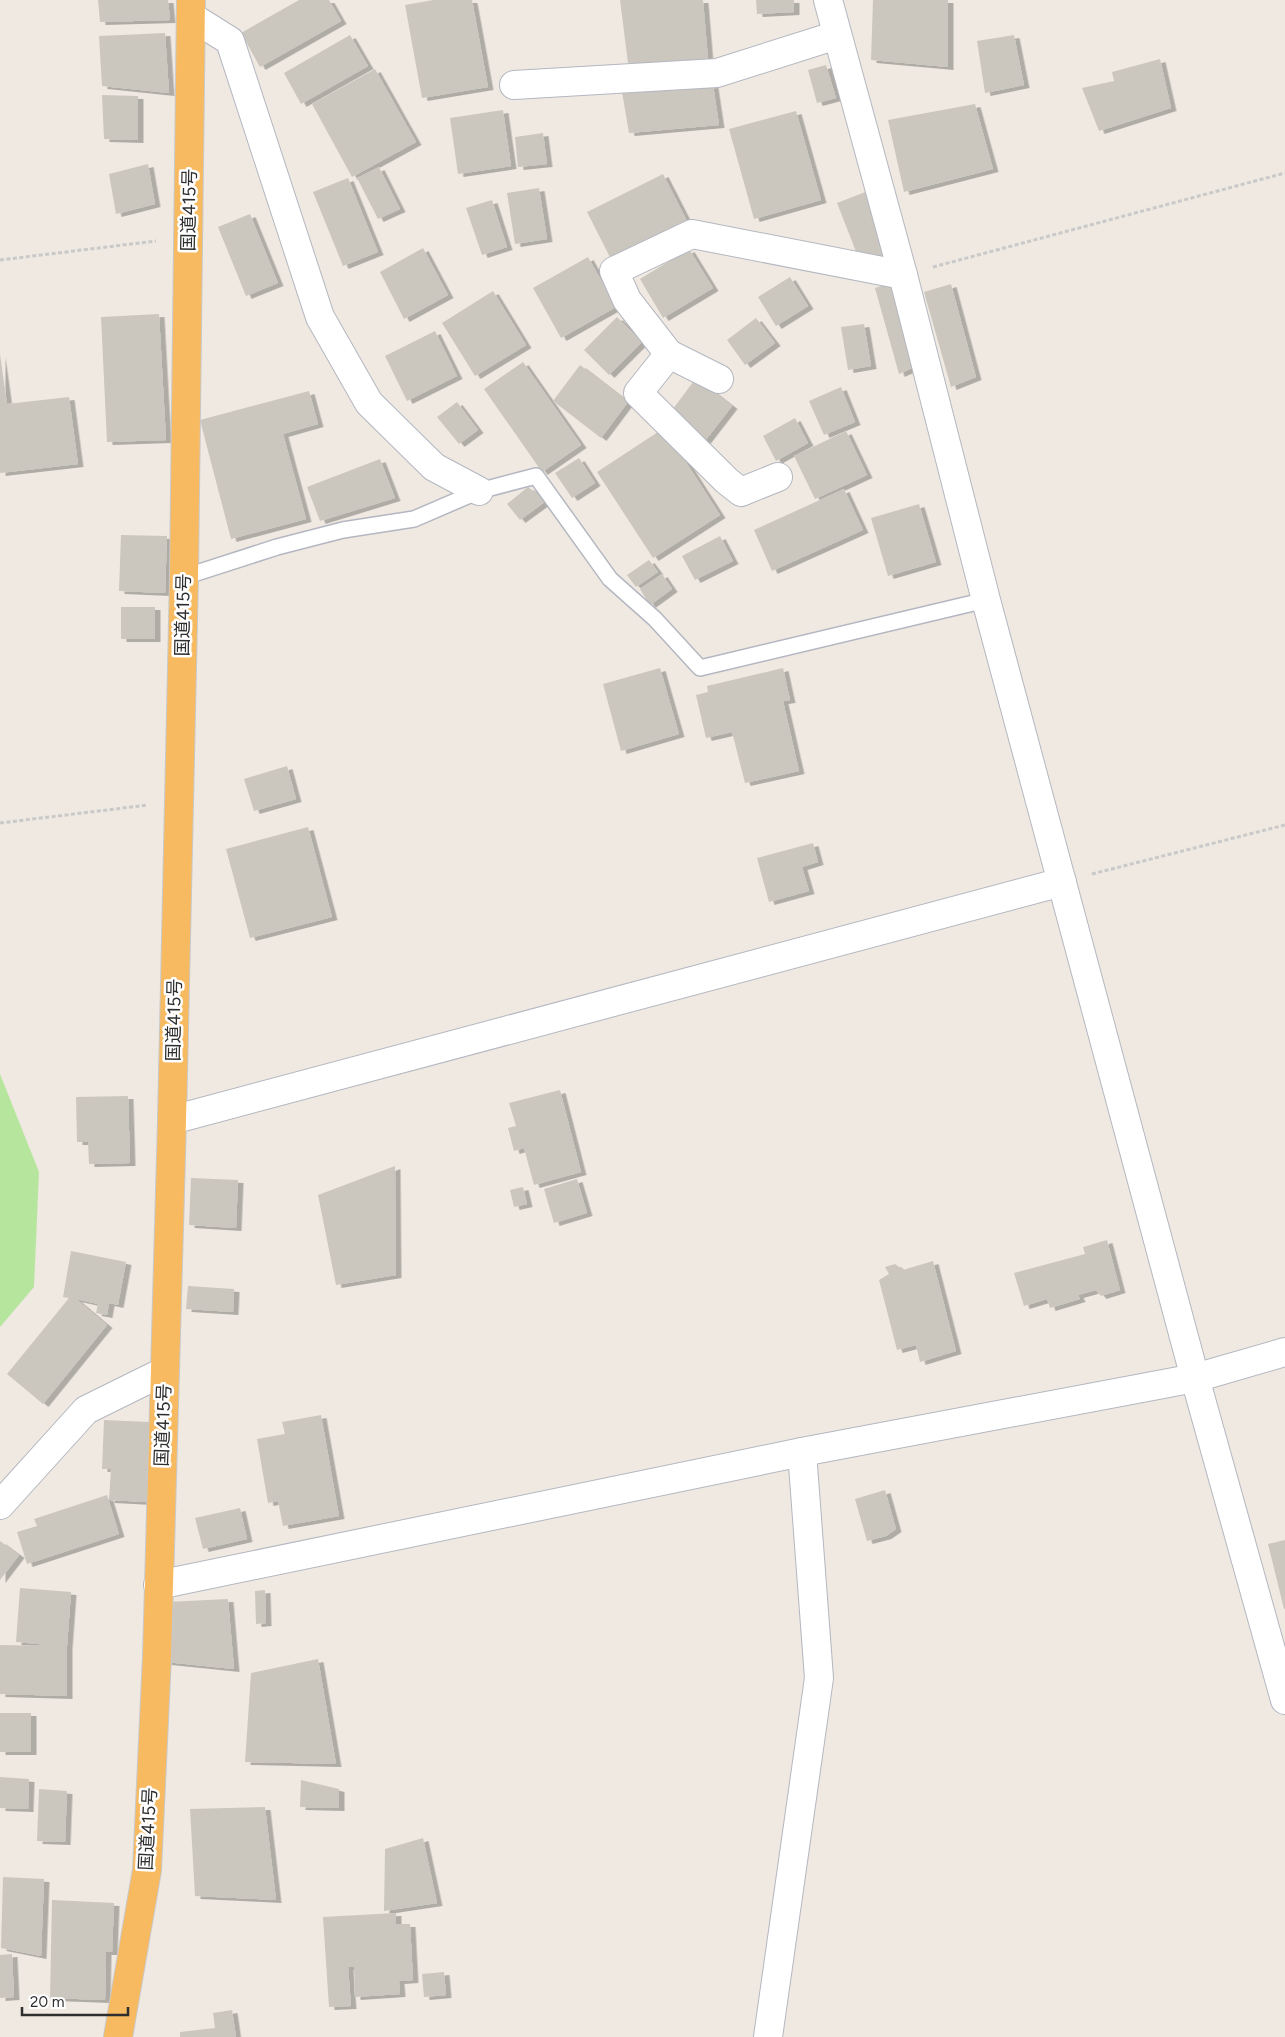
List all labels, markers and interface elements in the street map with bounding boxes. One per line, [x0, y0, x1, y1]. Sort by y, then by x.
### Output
street label: 国道415号 [177, 168, 201, 252]
street label: 国道415号 [171, 573, 195, 657]
street label: 国道415号 [162, 978, 186, 1062]
street label: 国道415号 [151, 1383, 175, 1467]
street label: 国道415号 [135, 1787, 161, 1871]
scale bar [22, 1984, 129, 2016]
text: 20 m [30, 1993, 64, 2011]

